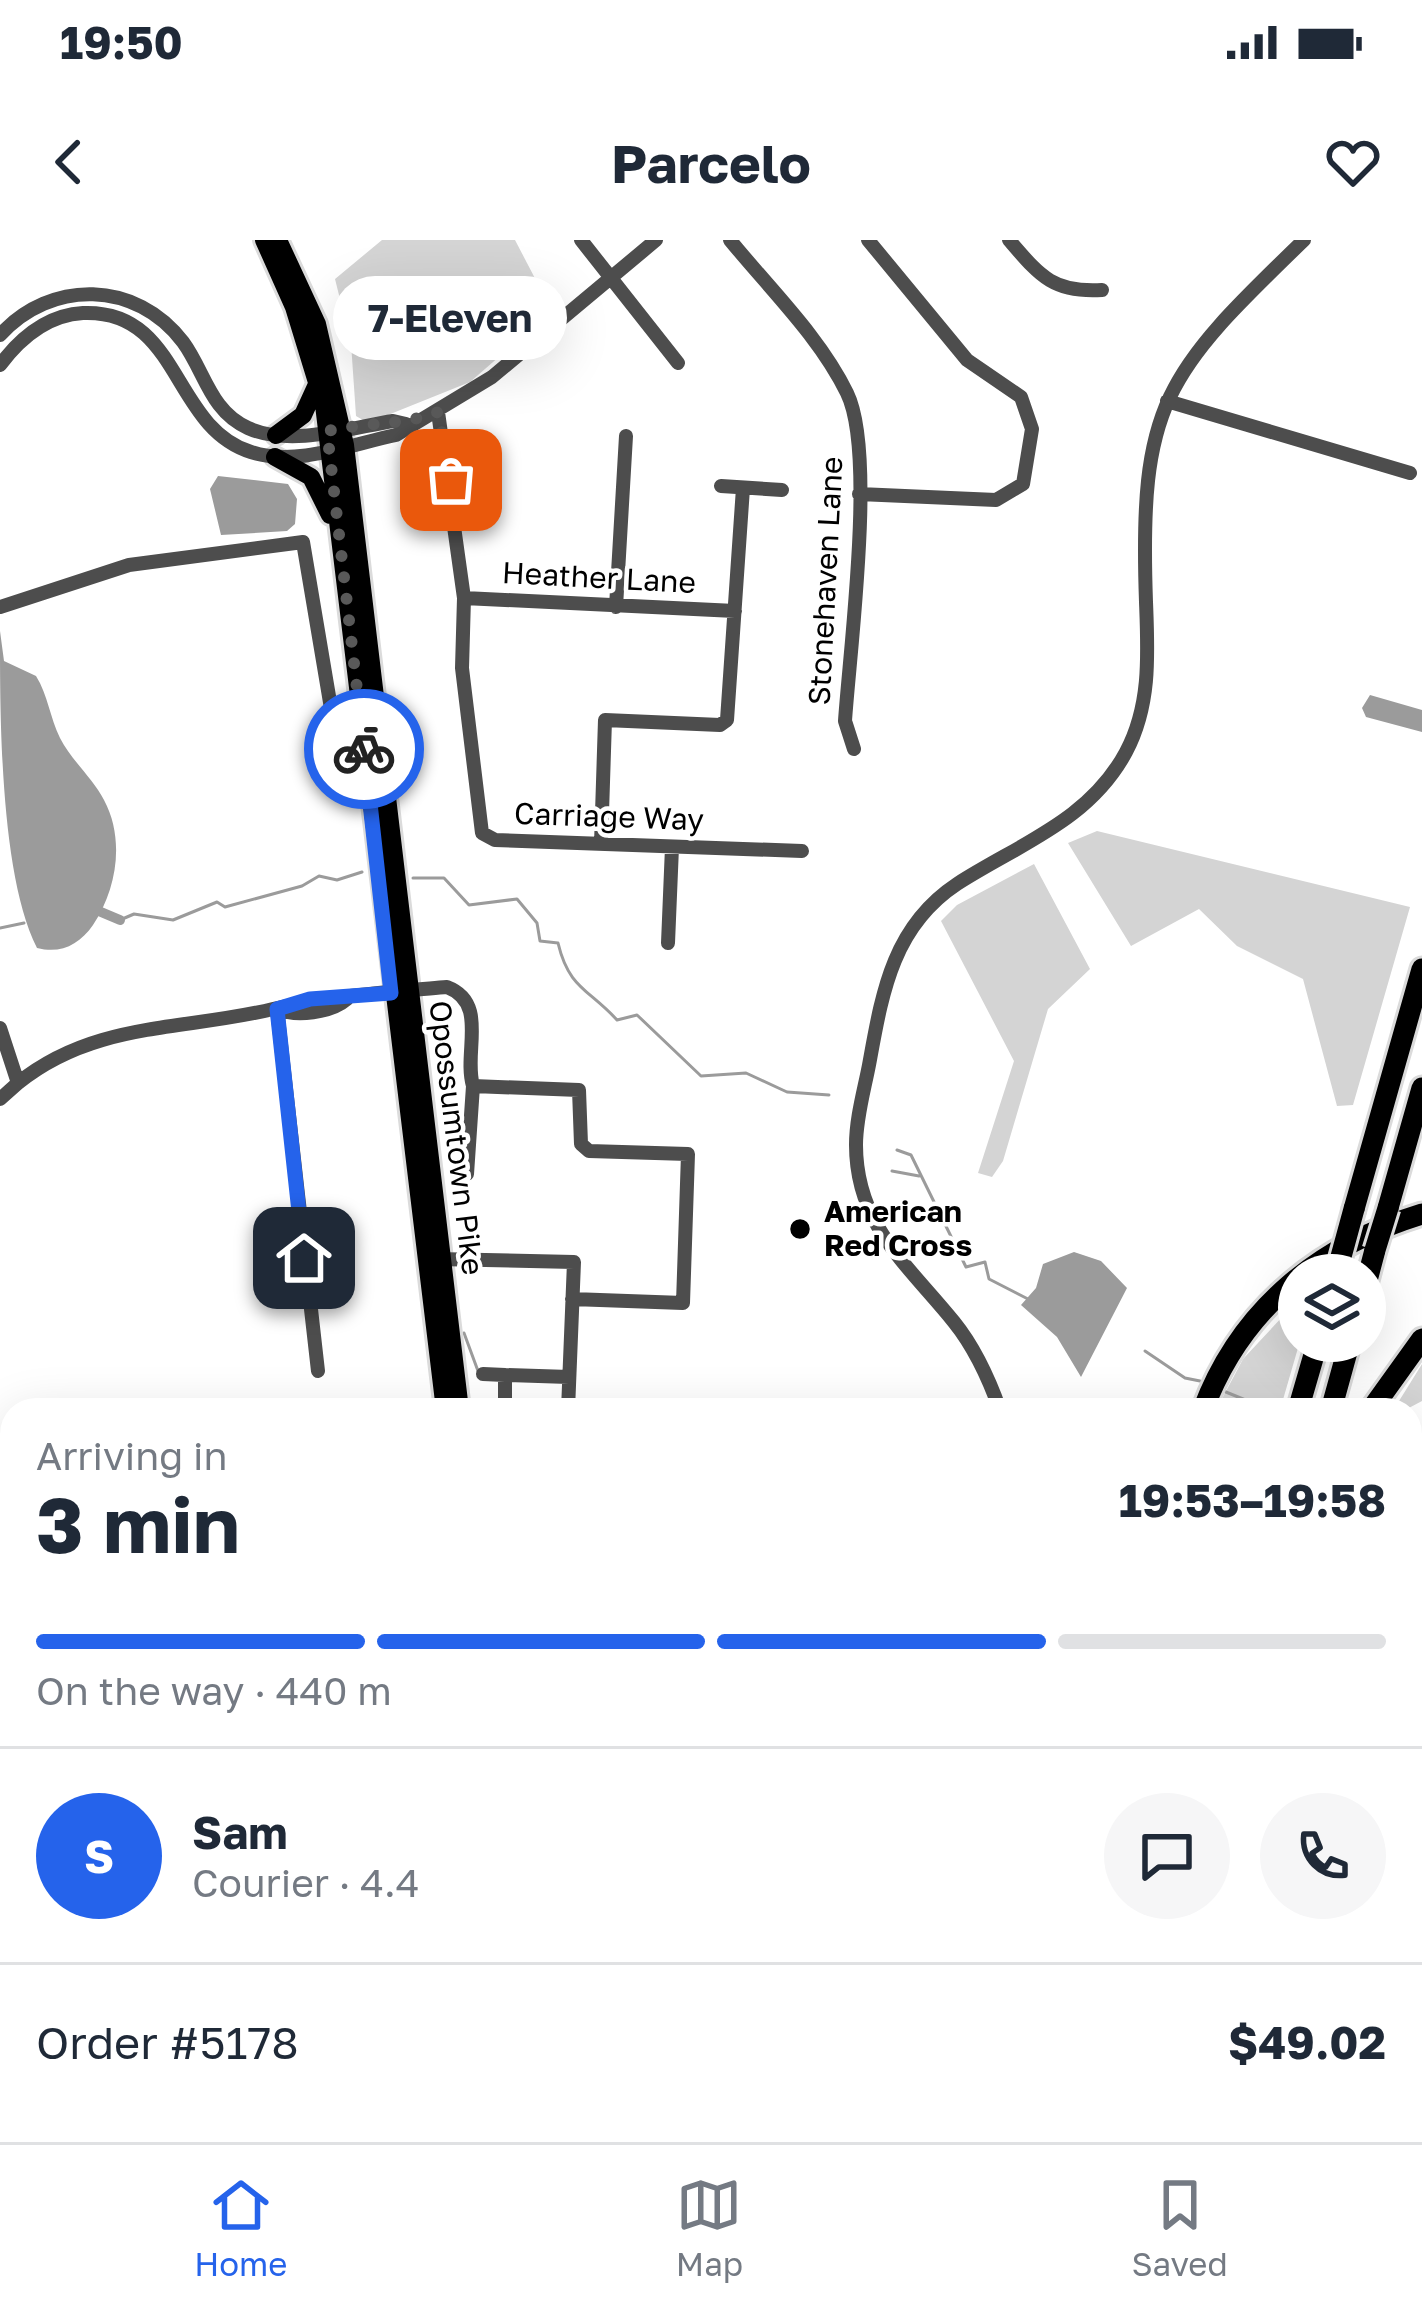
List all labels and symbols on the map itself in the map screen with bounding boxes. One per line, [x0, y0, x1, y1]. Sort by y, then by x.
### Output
callout: 7-Eleven [334, 276, 568, 360]
pin [400, 429, 502, 531]
street label: Stonehaven Lane [801, 456, 849, 706]
street label: Heather Lane [501, 554, 697, 600]
courier [304, 689, 424, 809]
street label: Carriage Way [514, 795, 705, 837]
street label: Opossumtown Pike [422, 999, 492, 1277]
place label: American Red Cross [824, 1193, 972, 1263]
pin [253, 1207, 355, 1309]
marker: American Red Cross [787, 1216, 813, 1242]

